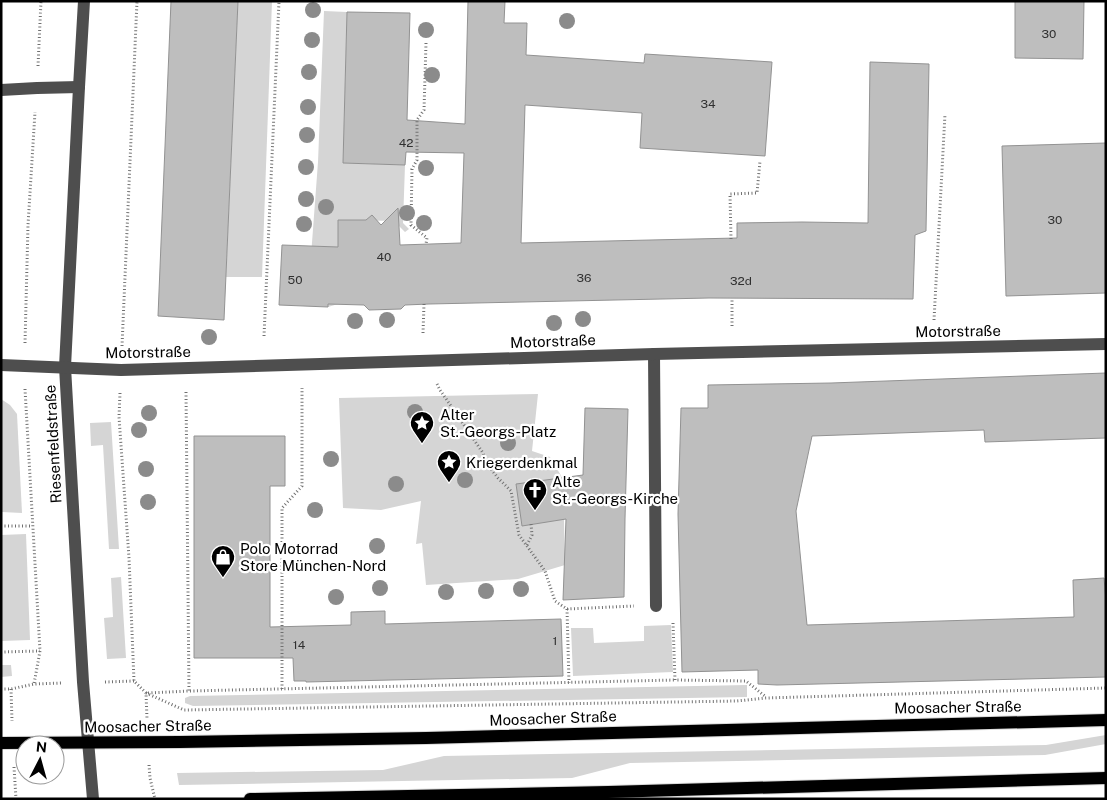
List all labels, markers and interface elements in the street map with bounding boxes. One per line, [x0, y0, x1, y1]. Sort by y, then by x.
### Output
house number: 30 [1042, 27, 1056, 41]
house number: 34 [700, 97, 716, 111]
house number: 42 [399, 136, 413, 150]
house number: 30 [1048, 213, 1062, 227]
house number: 40 [377, 250, 391, 264]
house number: 36 [577, 271, 591, 285]
house number: 50 [287, 273, 303, 287]
house number: 32d [730, 274, 752, 288]
street label: Motorstraße [915, 322, 1001, 340]
street label: Motorstraße [510, 331, 596, 351]
street label: Motorstraße [105, 343, 191, 361]
street label: Riesenfeldstraße [41, 384, 65, 504]
place label: Alter St.-Georgs-Platz [440, 406, 556, 440]
place icon: Alter St.-Georgs-Platz [409, 410, 435, 444]
place icon: Kriegerdenkmal [436, 449, 462, 483]
place label: Kriegerdenkmal [466, 454, 578, 471]
place label: Alte St.-Georgs-Kirche [552, 473, 678, 507]
church icon: Alte St.-Georgs-Kirche [522, 477, 548, 511]
place label: Polo Motorrad Store München-Nord [240, 540, 386, 574]
shop icon: Polo Motorrad Store München-Nord [210, 544, 236, 578]
house number: 1 [553, 634, 557, 648]
house number: 14 [293, 638, 306, 652]
street label: Moosacher Straße [894, 697, 1022, 717]
street label: Moosacher Straße [489, 707, 617, 729]
street label: Moosacher Straße [84, 716, 212, 736]
north arrow [15, 735, 65, 785]
text: N [35, 739, 48, 756]

